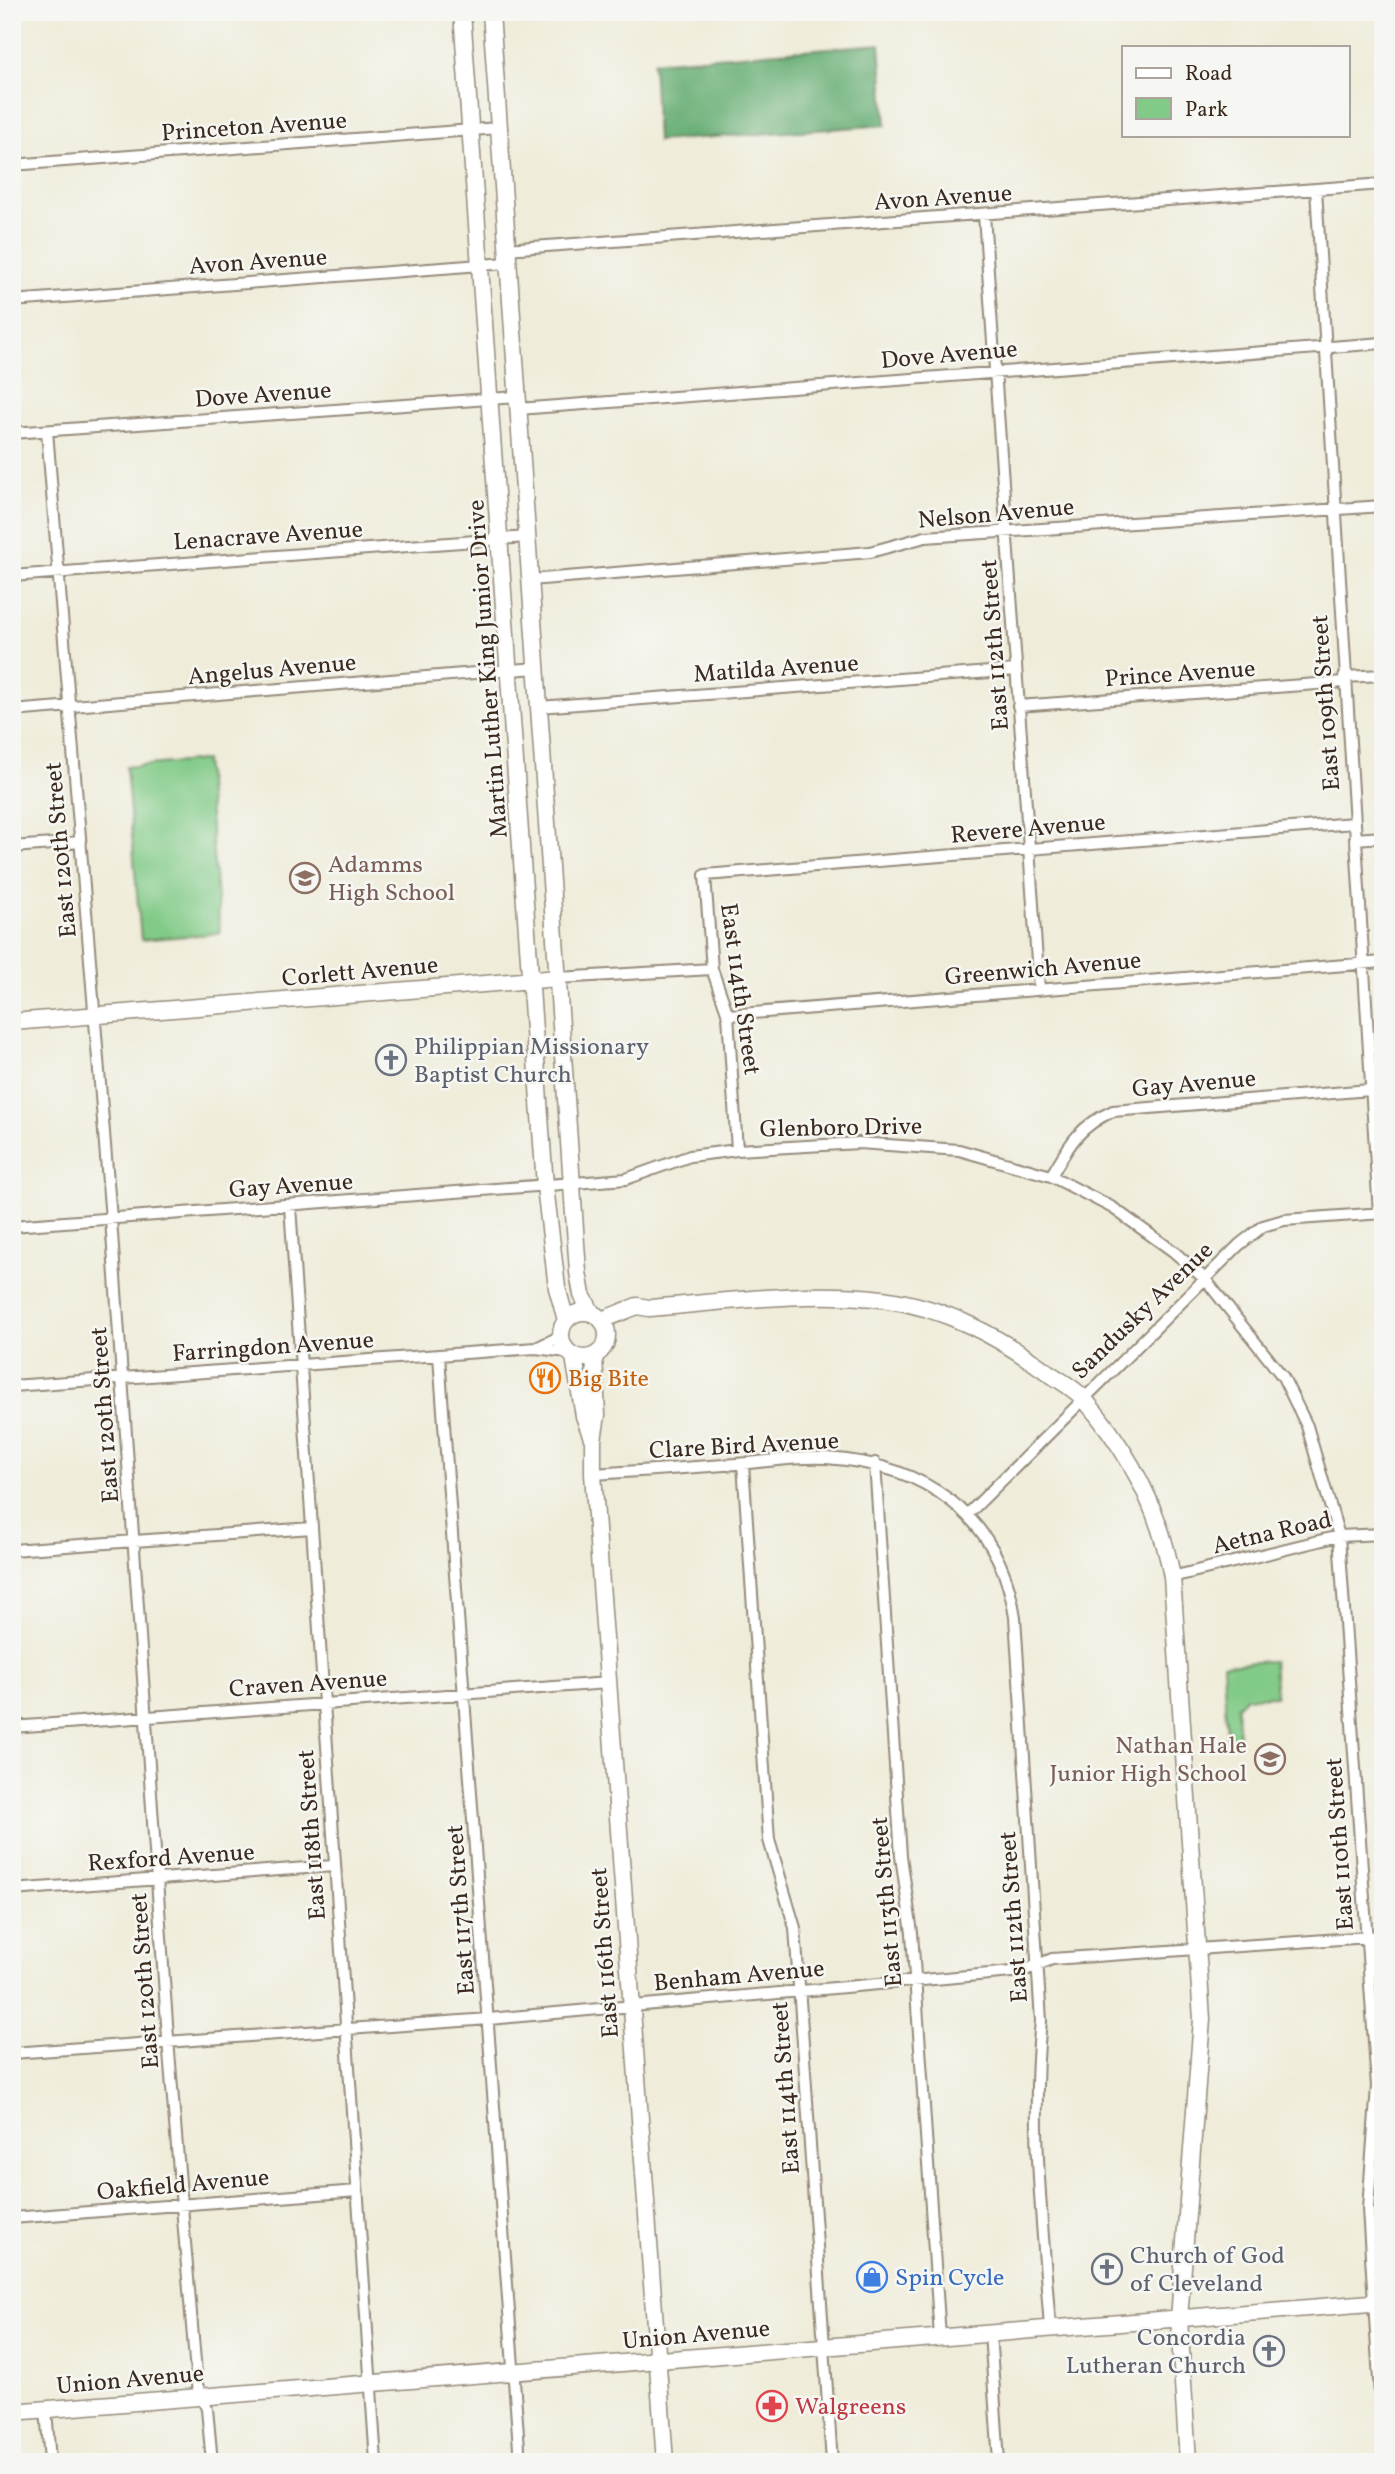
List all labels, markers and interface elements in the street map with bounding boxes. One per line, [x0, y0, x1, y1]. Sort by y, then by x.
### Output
legend [1122, 46, 1350, 136]
text: Road [1185, 60, 1232, 89]
text: Park [1185, 96, 1228, 125]
street label: Princeton Avenue [160, 105, 348, 151]
street label: Avon Avenue [873, 177, 1013, 221]
street label: Avon Avenue [188, 241, 328, 285]
street label: Dove Avenue [879, 333, 1019, 379]
street label: Dove Avenue [194, 374, 333, 418]
street label: Nelson Avenue [916, 491, 1076, 539]
street label: Martin Luther King Junior Drive [460, 499, 518, 839]
street label: Lenacrave Avenue [172, 513, 364, 561]
street label: East 112th Street [973, 558, 1019, 732]
street label: East 109th Street [1304, 614, 1350, 792]
street label: Angelus Avenue [186, 647, 358, 695]
street label: Matilda Avenue [692, 647, 860, 693]
street label: Prince Avenue [1104, 653, 1257, 697]
street label: East 120th Street [37, 760, 87, 939]
street label: Revere Avenue [949, 806, 1107, 854]
place label: Adamms High School [328, 849, 455, 911]
school or university icon: Adamms High School [288, 861, 322, 895]
street label: East 114th Street [710, 901, 768, 1077]
street label: Greenwich Avenue [943, 944, 1143, 996]
street label: Corlett Avenue [281, 949, 440, 997]
place label: Philippian Missionary Baptist Church [414, 1031, 649, 1093]
church icon: Philippian Missionary Baptist Church [374, 1043, 408, 1077]
street label: Gay Avenue [1131, 1063, 1258, 1107]
street label: Glenboro Drive [759, 1111, 923, 1147]
street label: Gay Avenue [228, 1166, 354, 1208]
street label: Sandusky Avenue [1065, 1235, 1222, 1388]
street label: Farringdon Avenue [171, 1324, 375, 1372]
street label: East 120th Street [83, 1326, 129, 1504]
restaurant icon: Big Bite [528, 1361, 562, 1395]
place label: Big Bite [568, 1363, 649, 1397]
street label: Clare Bird Avenue [648, 1425, 840, 1469]
street label: Aetna Road [1209, 1504, 1335, 1564]
street label: Craven Avenue [228, 1663, 388, 1707]
place label: Nathan Hale Junior High School [1050, 1730, 1247, 1792]
school or university icon: Nathan Hale Junior High School [1253, 1742, 1287, 1776]
street label: East 118th Street [290, 1748, 336, 1921]
street label: East 110th Street [1318, 1756, 1364, 1932]
street label: East 113th Street [864, 1815, 912, 1989]
street label: East 117th Street [439, 1824, 485, 1996]
street label: East 112th Street [992, 1830, 1038, 2004]
street label: Rexford Avenue [86, 1836, 256, 1882]
street label: East 116th Street [583, 1866, 629, 2039]
street label: East 120th Street [123, 1892, 169, 2070]
street label: Benham Avenue [652, 1953, 826, 2001]
street label: East 114th Street [764, 2000, 810, 2175]
street label: Oakfield Avenue [96, 2162, 271, 2210]
place label: Church of God of Cleveland [1130, 2240, 1285, 2302]
church icon: Church of God of Cleveland [1090, 2252, 1124, 2286]
shop icon: Spin Cycle [855, 2260, 889, 2294]
place label: Spin Cycle [895, 2262, 1005, 2296]
street label: Union Avenue [621, 2313, 771, 2359]
place label: Concordia Lutheran Church [1066, 2322, 1246, 2384]
church icon: Concordia Lutheran Church [1252, 2334, 1286, 2368]
street label: Union Avenue [55, 2358, 205, 2404]
pharmacy icon: Walgreens [755, 2389, 789, 2423]
place label: Walgreens [795, 2391, 906, 2425]

